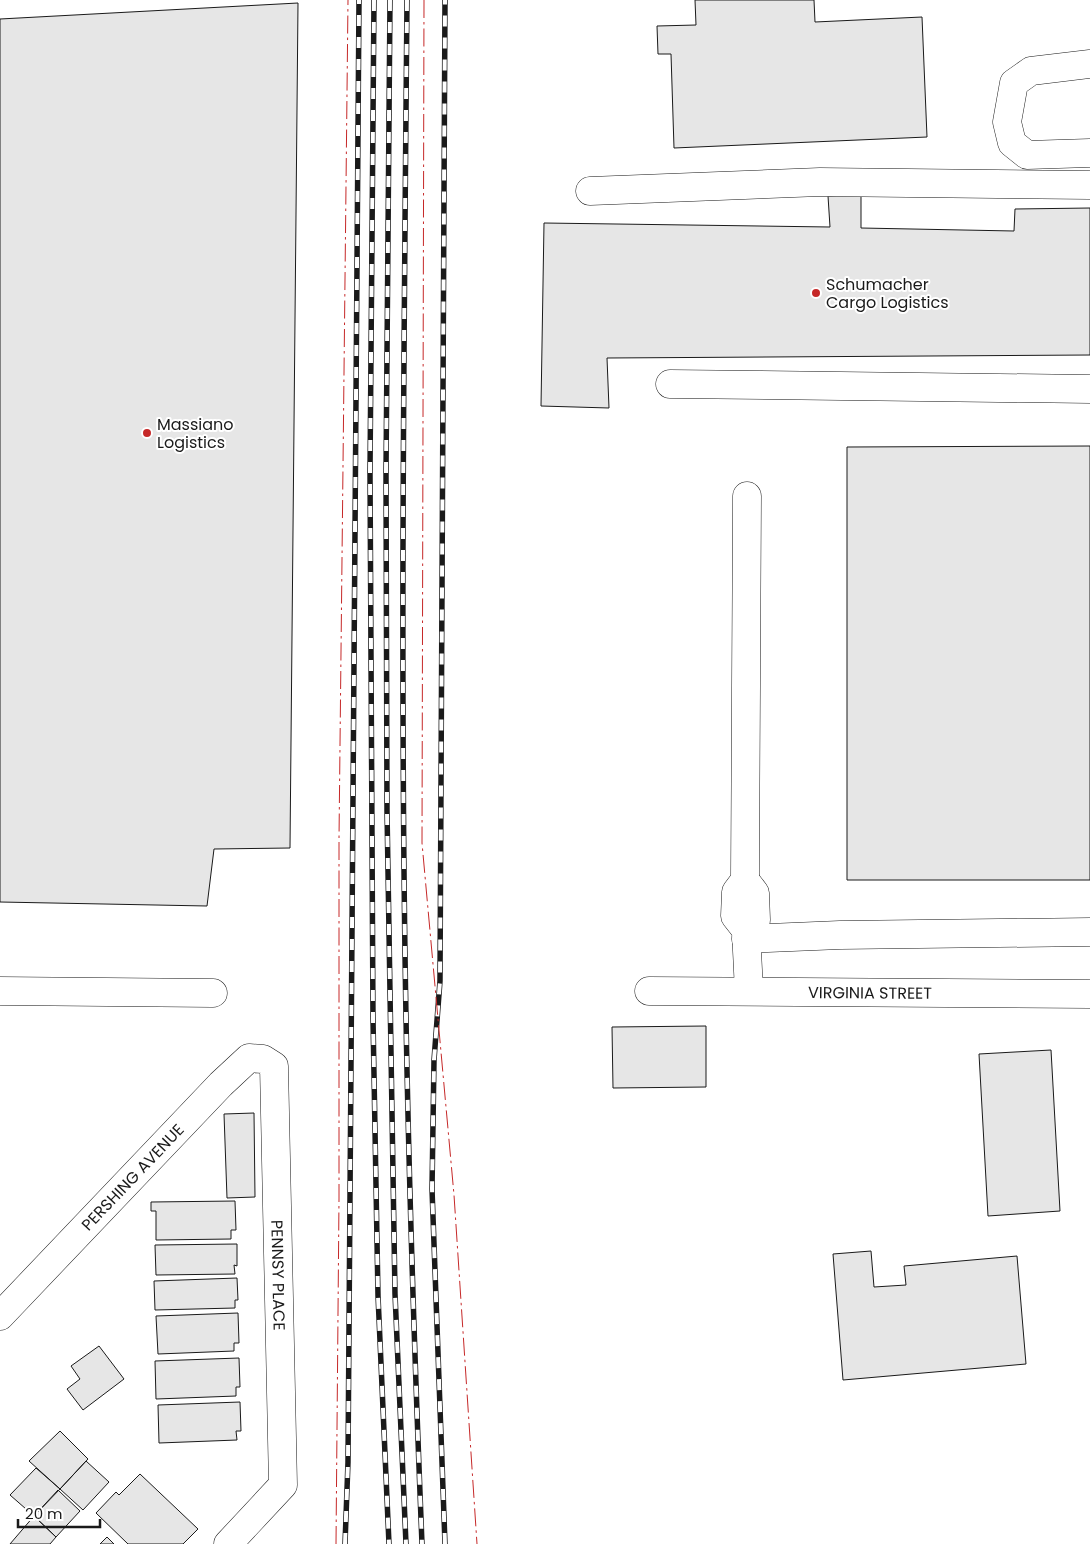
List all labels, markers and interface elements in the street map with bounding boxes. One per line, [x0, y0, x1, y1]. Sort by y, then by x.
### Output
place label: Schumacher Cargo Logistics [826, 273, 949, 314]
marker: Schumacher Cargo Logistics [810, 287, 822, 299]
place label: Massiano Logistics [157, 413, 234, 454]
marker: Massiano Logistics [141, 427, 153, 439]
street label: VIRGINIA STREET [808, 981, 932, 1005]
street label: PERSHING AVENUE [76, 1119, 189, 1236]
street label: PENNSY PLACE [265, 1220, 291, 1331]
scale bar [18, 1496, 100, 1528]
text: 20 m [25, 1503, 63, 1524]

